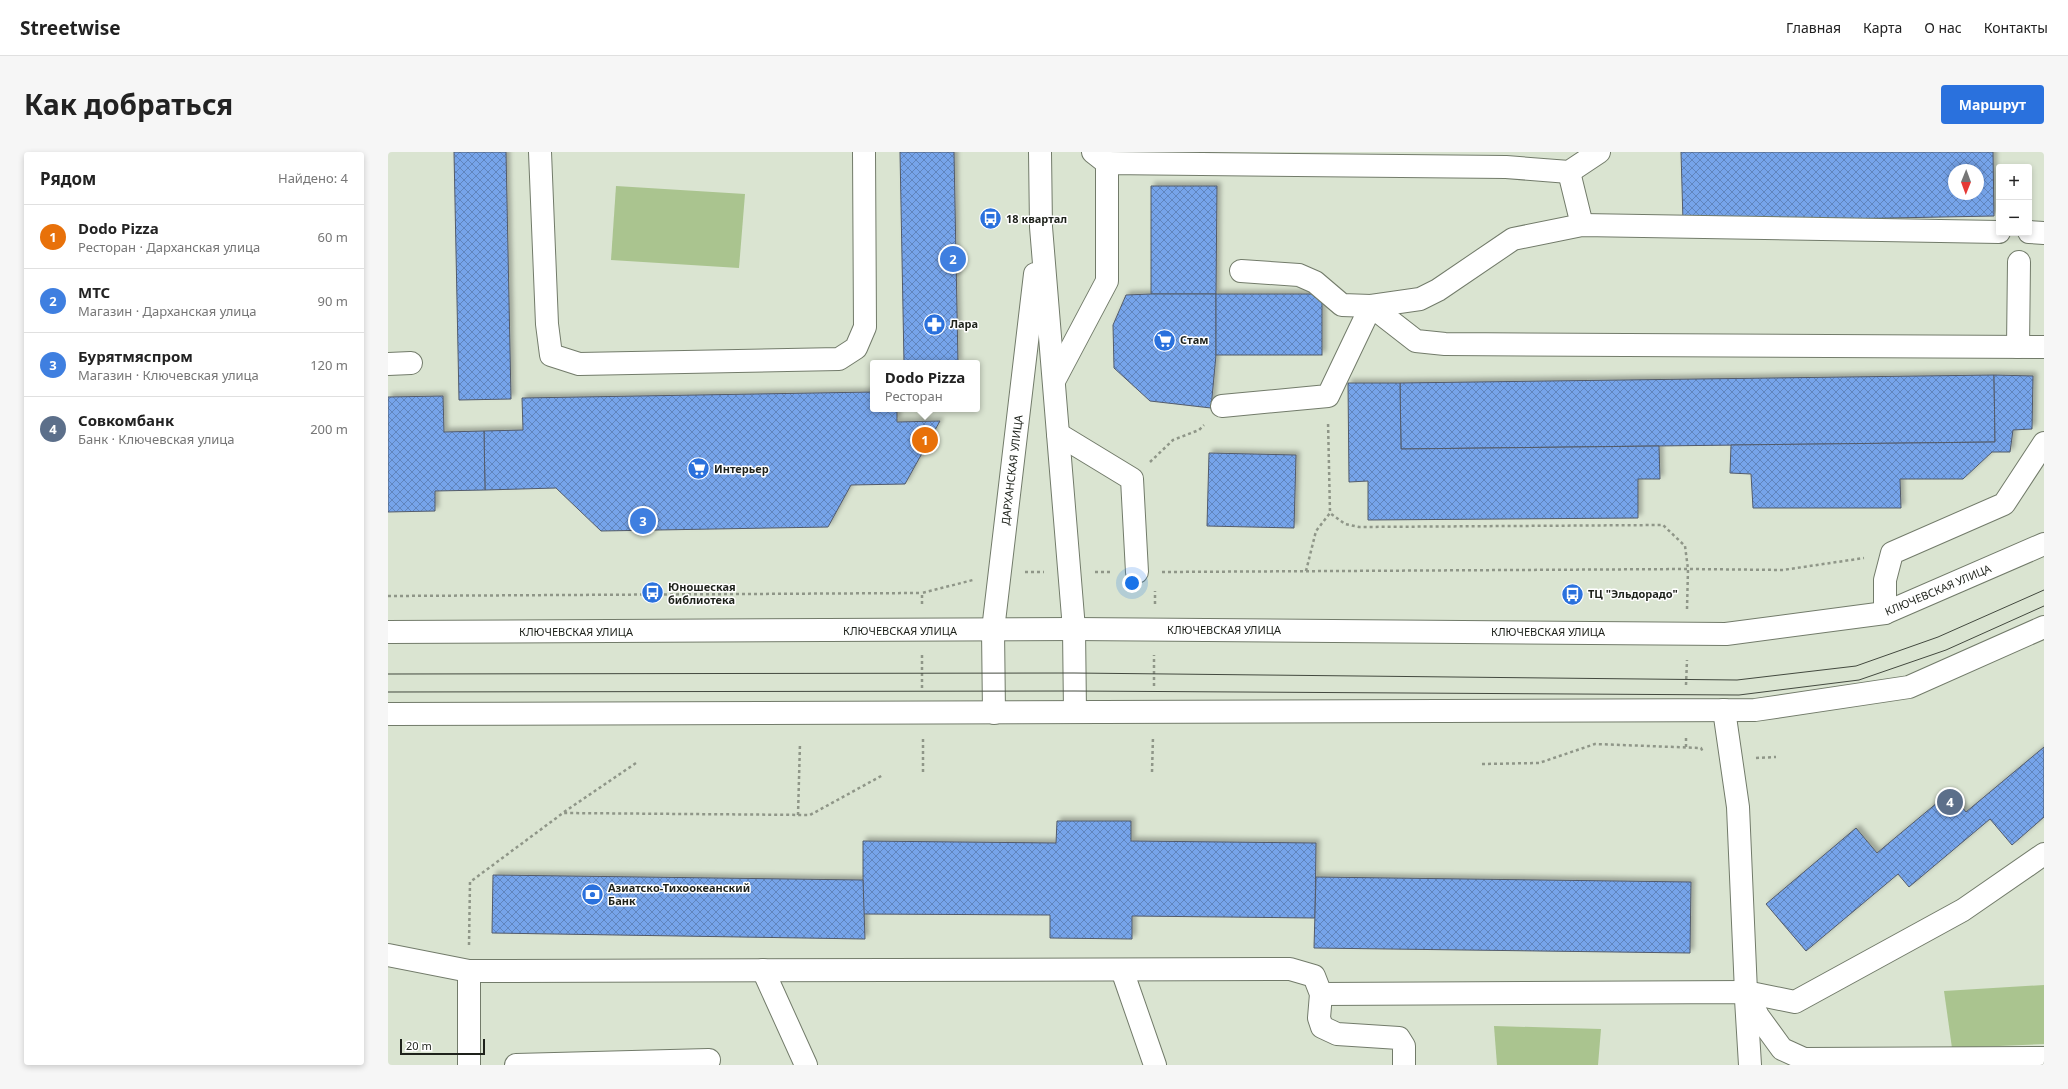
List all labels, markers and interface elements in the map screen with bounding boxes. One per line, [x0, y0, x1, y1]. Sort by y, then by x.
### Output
text: Streetwise [20, 15, 121, 41]
text: Главная [1786, 18, 1841, 37]
text: Карта [1863, 18, 1902, 37]
text: О нас [1924, 18, 1962, 37]
text: Контакты [1984, 18, 2048, 37]
text: Как добраться [24, 85, 233, 123]
button: Маршрут [1941, 85, 2044, 124]
north arrow [1948, 164, 1984, 200]
map controls [1996, 164, 2032, 236]
button: + [1996, 164, 2032, 200]
text: Рядом [40, 167, 96, 190]
text: Найдено: 4 [278, 169, 348, 187]
button: − [1996, 200, 2032, 236]
bus stop icon: 18 квартал [977, 206, 1003, 232]
place label: 18 квартал [1006, 211, 1067, 226]
text: Dodo Pizza [78, 218, 159, 238]
text: 1 [49, 228, 57, 246]
text: 60 m [318, 228, 348, 246]
text: Ресторан · Дарханская улица [78, 238, 260, 256]
pin: 2 [940, 244, 966, 274]
text: МТС [78, 282, 110, 302]
text: 2 [49, 292, 57, 310]
text: 90 m [318, 292, 348, 310]
text: Магазин · Дарханская улица [78, 302, 257, 320]
pharmacy icon: Лара [922, 311, 948, 337]
place label: Лара [950, 316, 978, 331]
supermarket icon: Стам [1152, 327, 1178, 353]
place label: Стам [1180, 332, 1208, 347]
text: Бурятмяспром [78, 346, 193, 366]
text: 3 [49, 356, 57, 374]
text: 120 m [310, 356, 348, 374]
popup [870, 360, 980, 412]
text: Магазин · Ключевская улица [78, 366, 259, 384]
text: Dodo Pizza [885, 367, 965, 387]
text: Ресторан [885, 387, 943, 405]
text: Совкомбанк [78, 410, 174, 430]
street label: ДАРХАНСКАЯ УЛИЦА [997, 413, 1026, 526]
text: 4 [49, 420, 57, 438]
text: 200 m [310, 420, 348, 438]
pin: 1 [912, 425, 938, 455]
text: Банк · Ключевская улица [78, 430, 235, 448]
supermarket icon: Интерьер [685, 456, 711, 482]
place label: Интерьер [714, 461, 769, 476]
pin: 3 [630, 506, 656, 536]
street label: КЛЮЧЕВСКАЯ УЛИЦА [1882, 560, 1994, 619]
your location [1122, 573, 1142, 593]
place label: Юношеская библиотека [668, 579, 736, 607]
bus stop icon: Юношеская библиотека [639, 580, 665, 606]
bus stop icon: ТЦ "Эльдорадо" [1559, 581, 1585, 607]
place label: ТЦ "Эльдорадо" [1588, 586, 1678, 601]
street label: КЛЮЧЕВСКАЯ УЛИЦА [1167, 622, 1282, 637]
street label: КЛЮЧЕВСКАЯ УЛИЦА [843, 623, 958, 638]
street label: КЛЮЧЕВСКАЯ УЛИЦА [519, 624, 634, 639]
street label: КЛЮЧЕВСКАЯ УЛИЦА [1491, 624, 1606, 639]
pin: 4 [1937, 787, 1963, 817]
place label: Азиатско-Тихоокеанский Банк [608, 880, 750, 908]
bank icon: Азиатско-Тихоокеанский Банк [579, 881, 605, 907]
scale bar [400, 1037, 485, 1056]
text: 20 m [406, 1038, 432, 1053]

